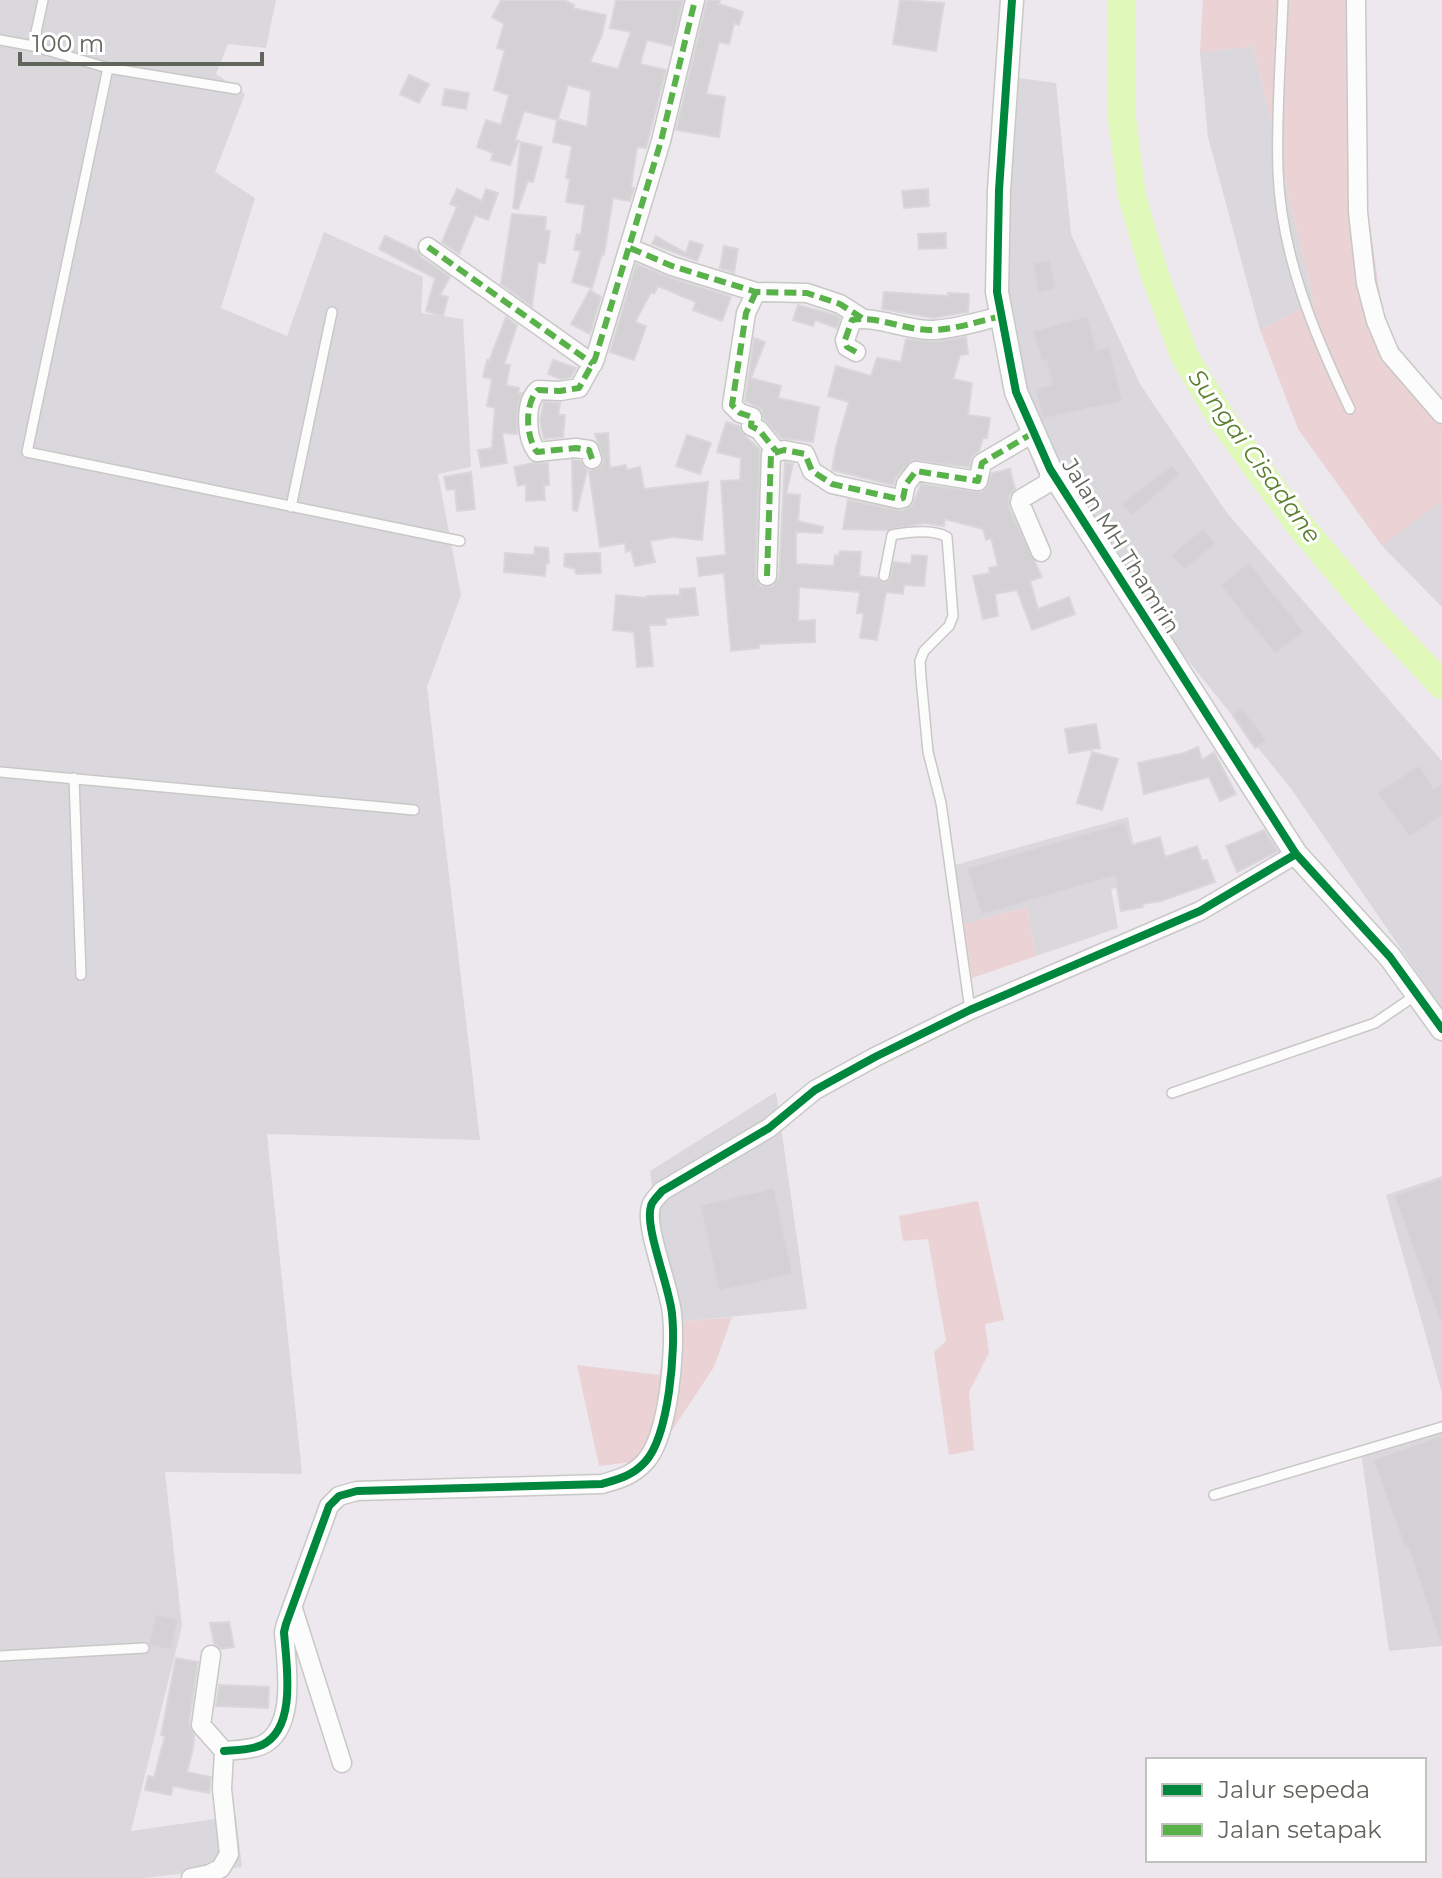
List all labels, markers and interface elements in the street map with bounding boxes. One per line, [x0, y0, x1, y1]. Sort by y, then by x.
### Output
scale bar [20, 16, 262, 66]
text: 100 m [32, 29, 104, 58]
water label: Sungai Cisadane [1182, 364, 1328, 548]
street label: Jalan MH Thamrin [1056, 453, 1186, 639]
legend [1146, 1758, 1426, 1862]
text: Jalur sepeda [1217, 1775, 1370, 1804]
text: Jalan setapak [1217, 1815, 1382, 1844]

